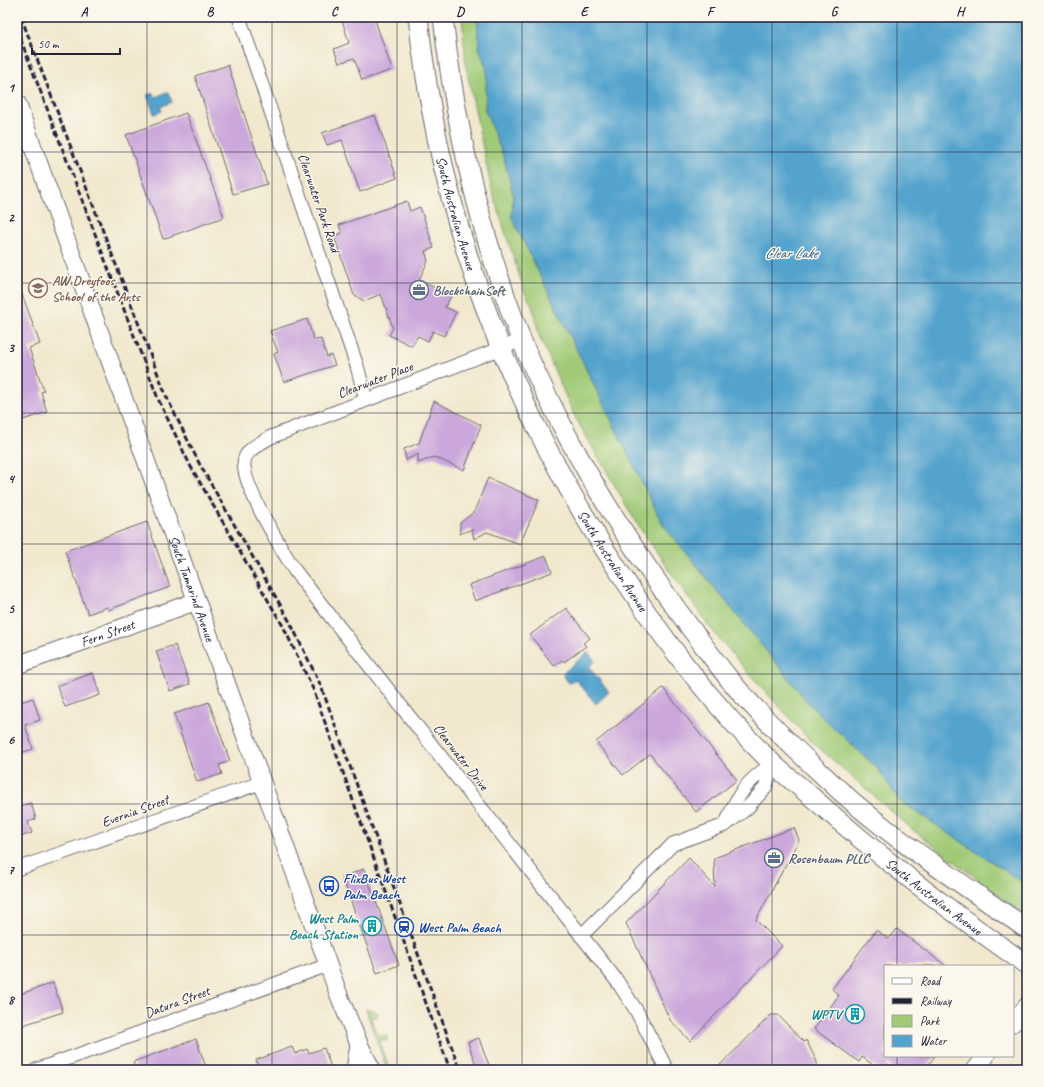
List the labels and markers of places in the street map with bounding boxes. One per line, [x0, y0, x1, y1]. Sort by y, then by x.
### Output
place label: AW Dreyfoos School of the Arts [52, 272, 142, 305]
school or university icon: AW Dreyfoos School of the Arts [27, 277, 49, 299]
office icon: BlockchainSoft [408, 279, 430, 301]
place label: BlockchainSoft [433, 282, 507, 299]
office icon: Rosenbaum PLLC [763, 847, 785, 869]
place label: Rosenbaum PLLC [788, 850, 872, 867]
place label: FlixBus West Palm Beach [343, 870, 407, 903]
bus stop icon: FlixBus West Palm Beach [318, 875, 340, 897]
place label: West Palm Beach Station [289, 910, 360, 943]
building icon: West Palm Beach Station [361, 915, 383, 937]
station icon: West Palm Beach [393, 916, 415, 938]
place label: West Palm Beach [418, 919, 501, 936]
building icon: WPTV [844, 1003, 866, 1025]
place label: WPTV [811, 1006, 844, 1023]

